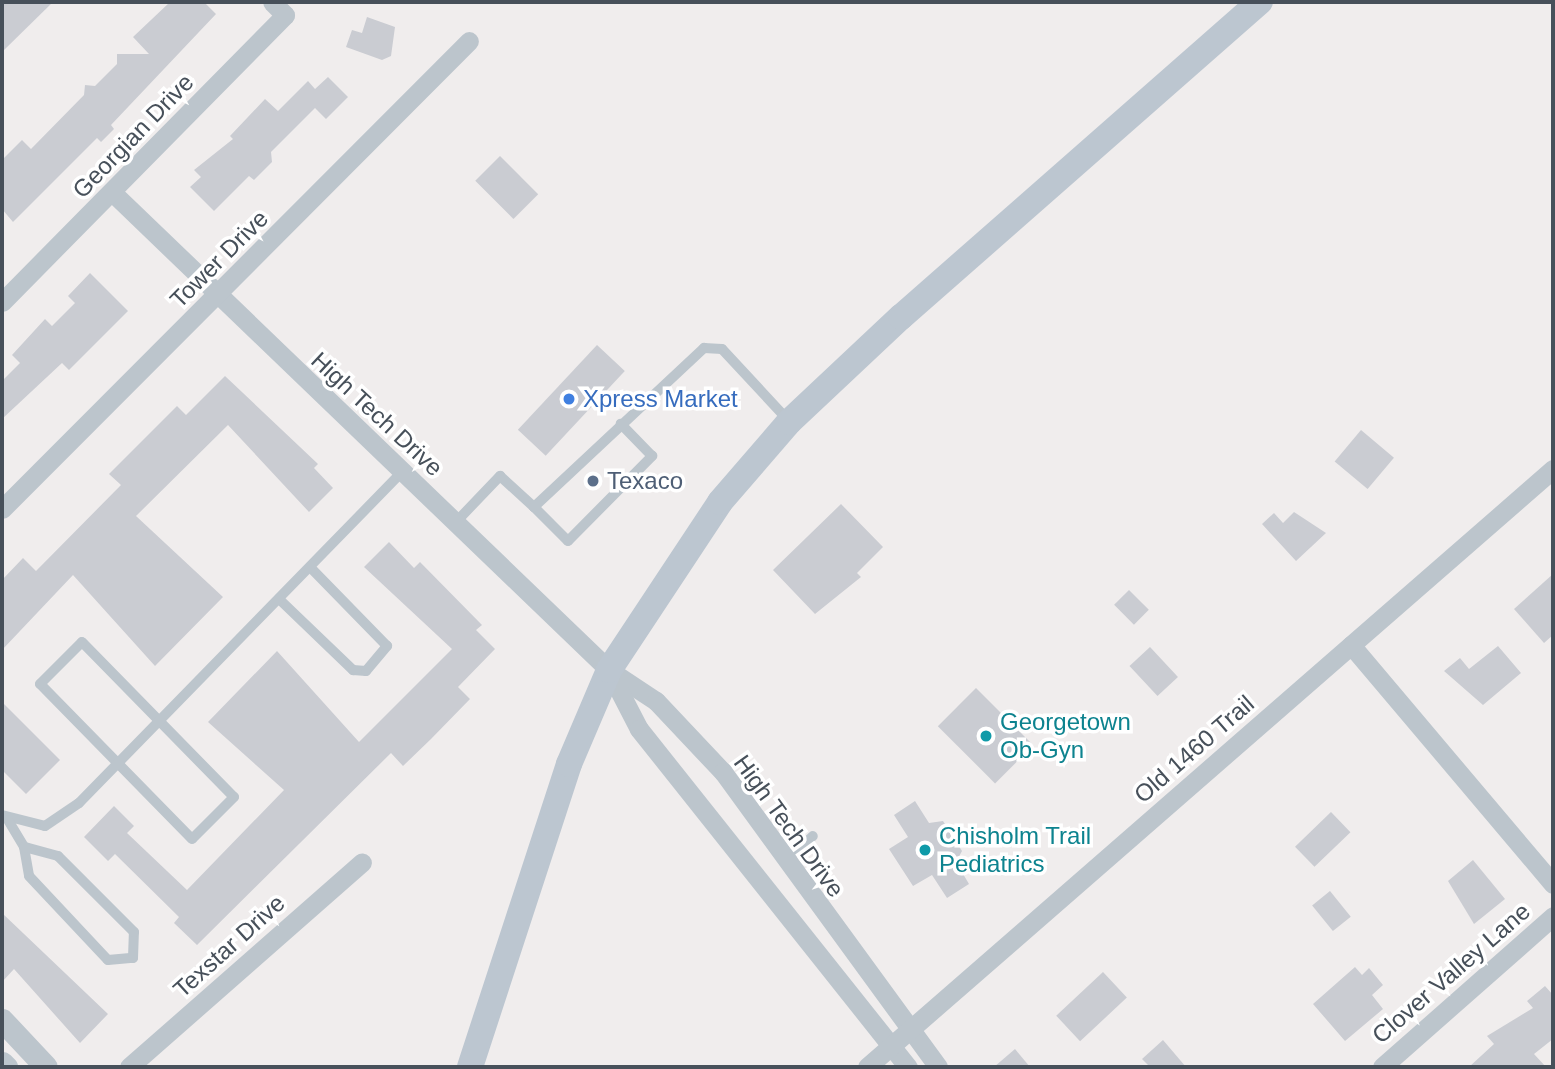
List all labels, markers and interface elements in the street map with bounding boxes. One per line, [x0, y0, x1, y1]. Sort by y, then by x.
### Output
street label: Georgian Drive [67, 68, 199, 204]
street label: Tower Drive [164, 204, 274, 314]
street label: High Tech Drive [305, 346, 449, 482]
place label: Xpress Market [583, 385, 738, 413]
marker: Xpress Market [561, 391, 577, 407]
place label: Texaco [607, 467, 683, 495]
marker: Texaco [585, 473, 601, 489]
street label: Old 1460 Trail [1128, 689, 1260, 809]
place label: Georgetown Ob-Gyn [1000, 708, 1131, 764]
marker: Georgetown Ob-Gyn [978, 728, 994, 744]
street label: High Tech Drive [728, 749, 850, 903]
place label: Chisholm Trail Pediatrics [939, 822, 1091, 878]
marker: Chisholm Trail Pediatrics [917, 842, 933, 858]
street label: Texstar Drive [167, 888, 291, 1004]
street label: Clover Valley Lane [1366, 897, 1536, 1049]

